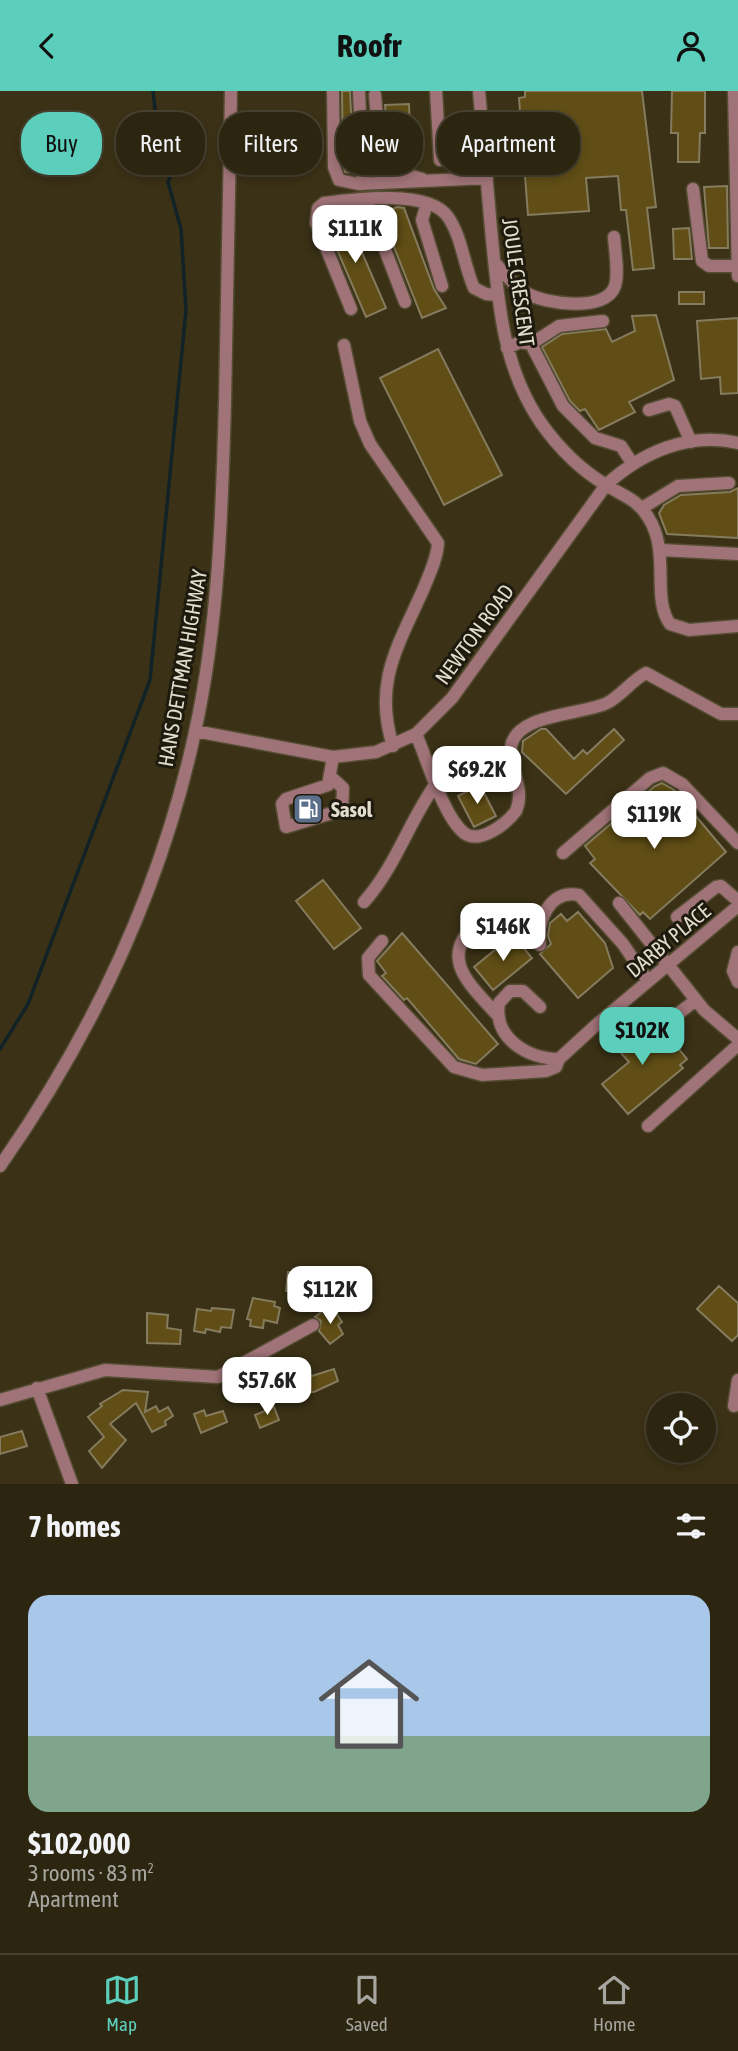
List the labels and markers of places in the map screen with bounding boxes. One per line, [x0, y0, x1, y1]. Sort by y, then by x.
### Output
pin: $111K [306, 205, 404, 265]
pin: $69.2K [420, 747, 534, 806]
pin: $119K [605, 791, 703, 851]
fuel station icon: Sasol [291, 792, 325, 826]
place label: Sasol [331, 797, 373, 821]
pin: $146K [454, 903, 552, 963]
pin: $102K [593, 1007, 691, 1067]
pin: $112K [281, 1267, 379, 1326]
pin: $57.6K [210, 1357, 324, 1417]

